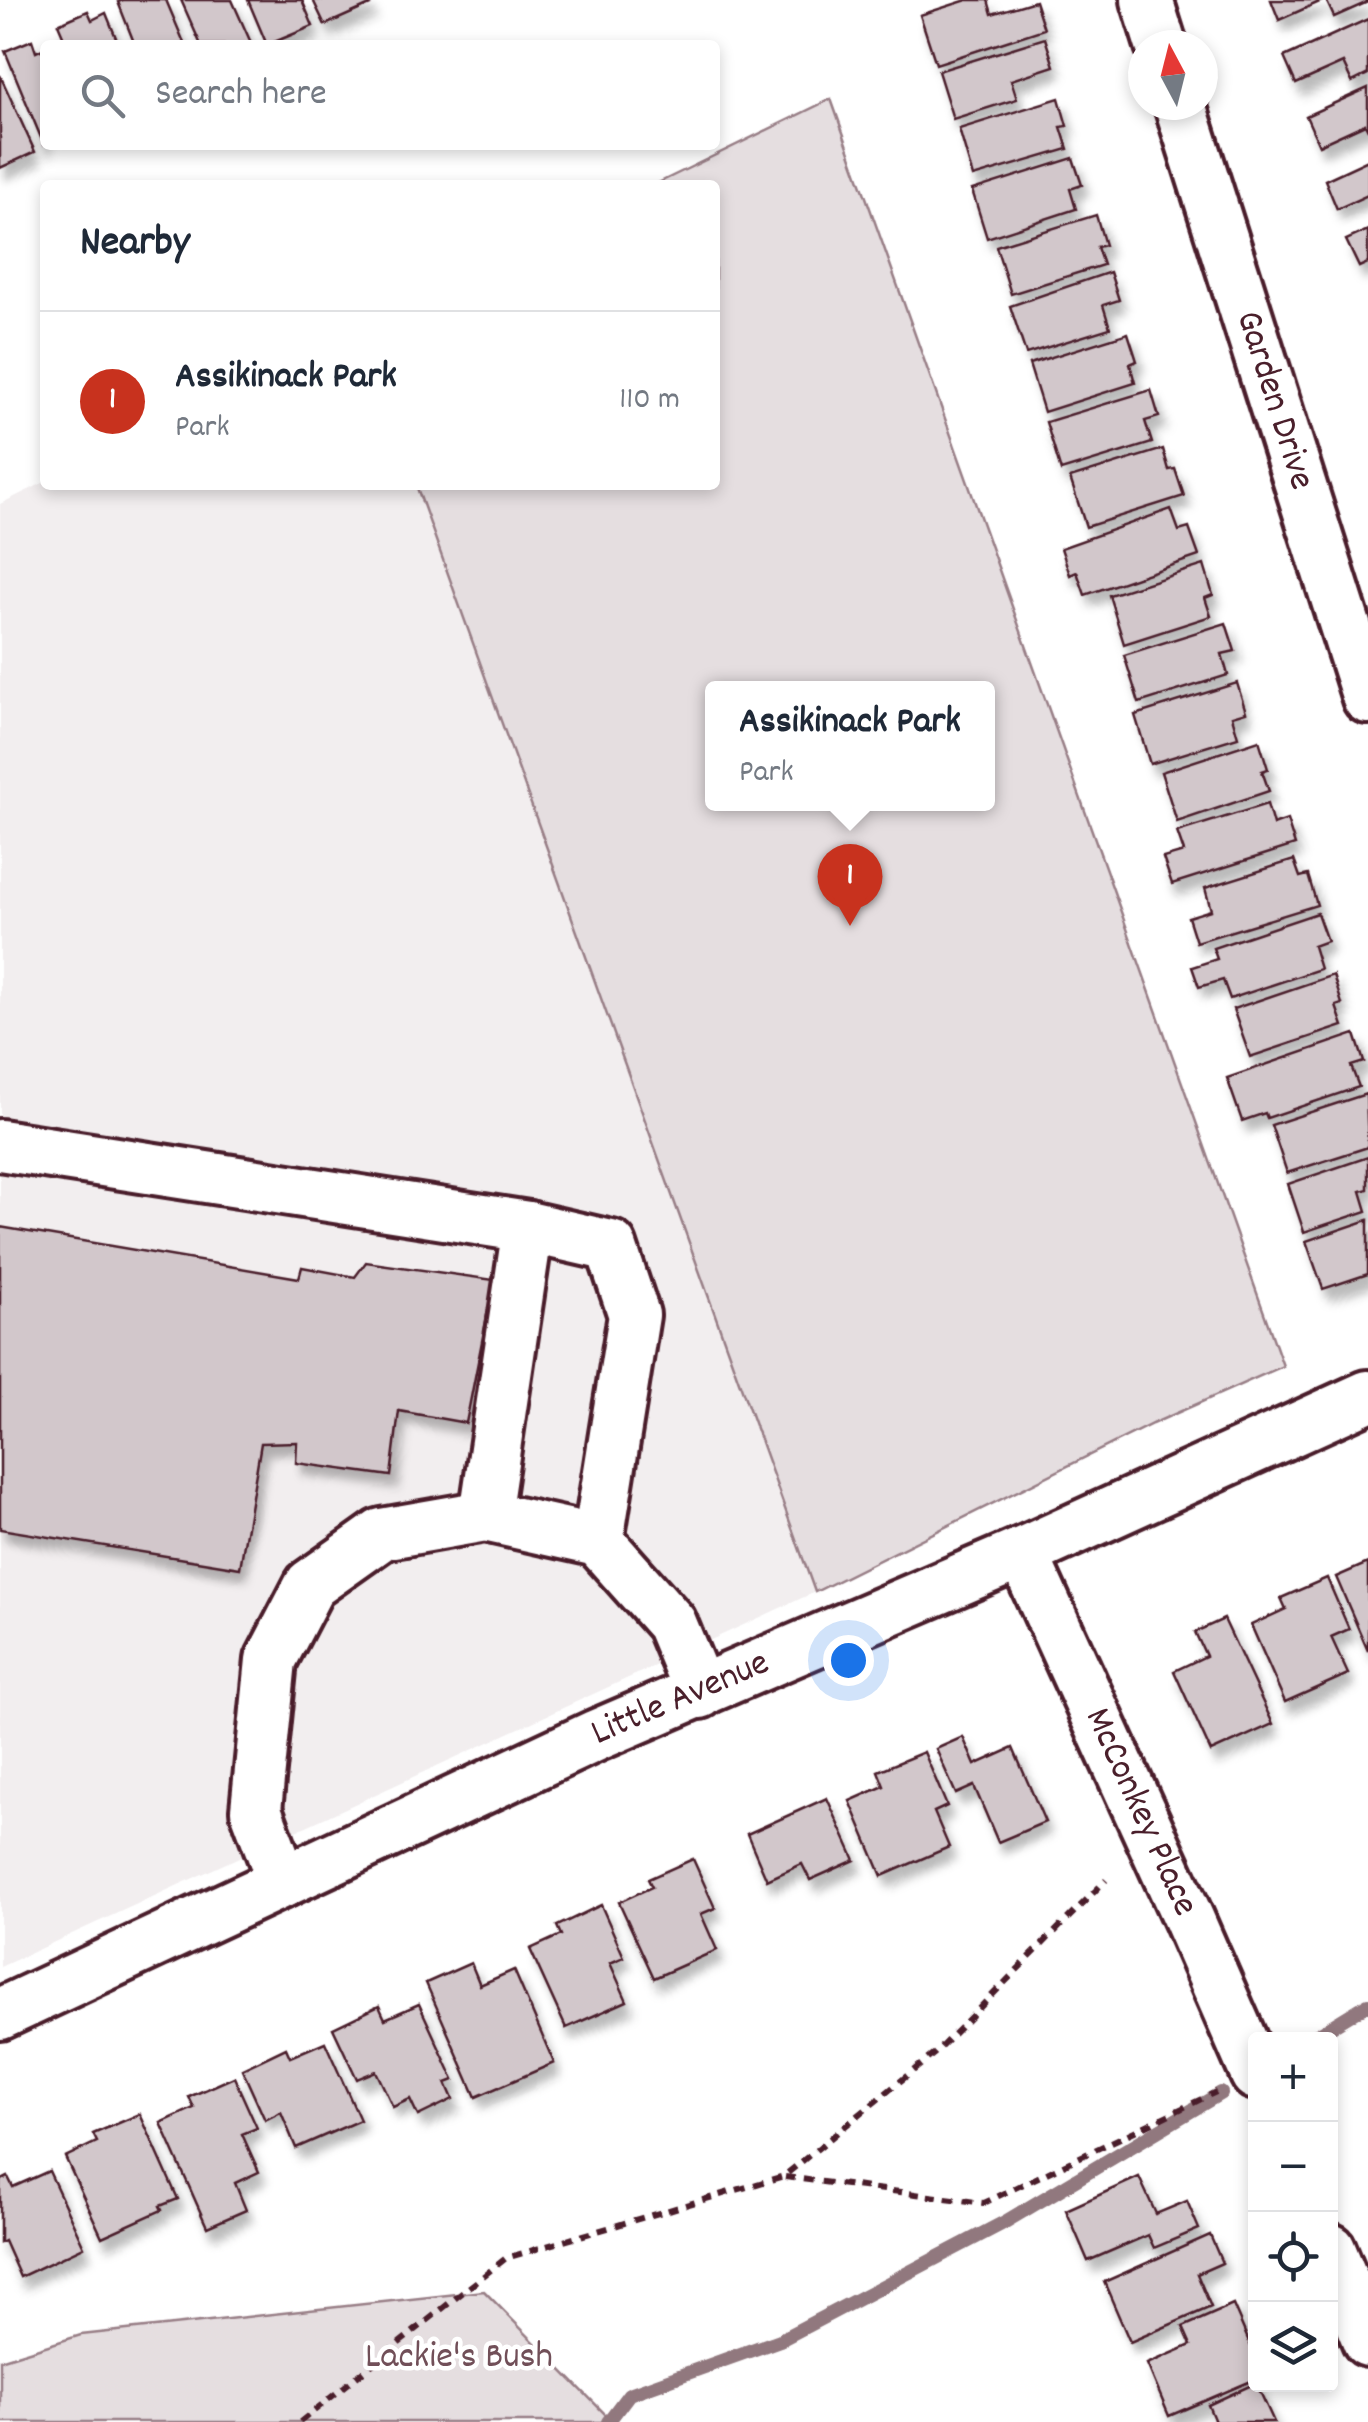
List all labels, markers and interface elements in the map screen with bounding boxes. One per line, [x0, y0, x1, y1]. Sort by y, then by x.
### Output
north arrow [1128, 30, 1218, 120]
search box [40, 40, 720, 150]
icon: search [75, 68, 130, 123]
text: Search here [155, 68, 327, 123]
text: Nearby [80, 215, 190, 275]
street label: Garden Drive [1219, 304, 1328, 497]
text: Assikinack Park [175, 351, 397, 406]
text: 1 [109, 378, 116, 424]
text: 110 m [619, 378, 680, 424]
text: Park [175, 406, 230, 452]
popup [705, 681, 995, 811]
text: Assikinack Park [739, 696, 961, 751]
text: Park [739, 751, 794, 797]
pin: 1 [818, 844, 882, 926]
your location [823, 1635, 874, 1686]
street label: Little Avenue [583, 1637, 778, 1762]
street label: McConkey Place [1069, 1699, 1211, 1925]
map controls [1248, 2032, 1338, 2392]
button: + [1248, 2032, 1338, 2122]
button: − [1248, 2122, 1338, 2212]
button: locate [1248, 2212, 1338, 2302]
button: layers [1248, 2302, 1338, 2392]
park label: Lackie's Bush [365, 2331, 553, 2386]

